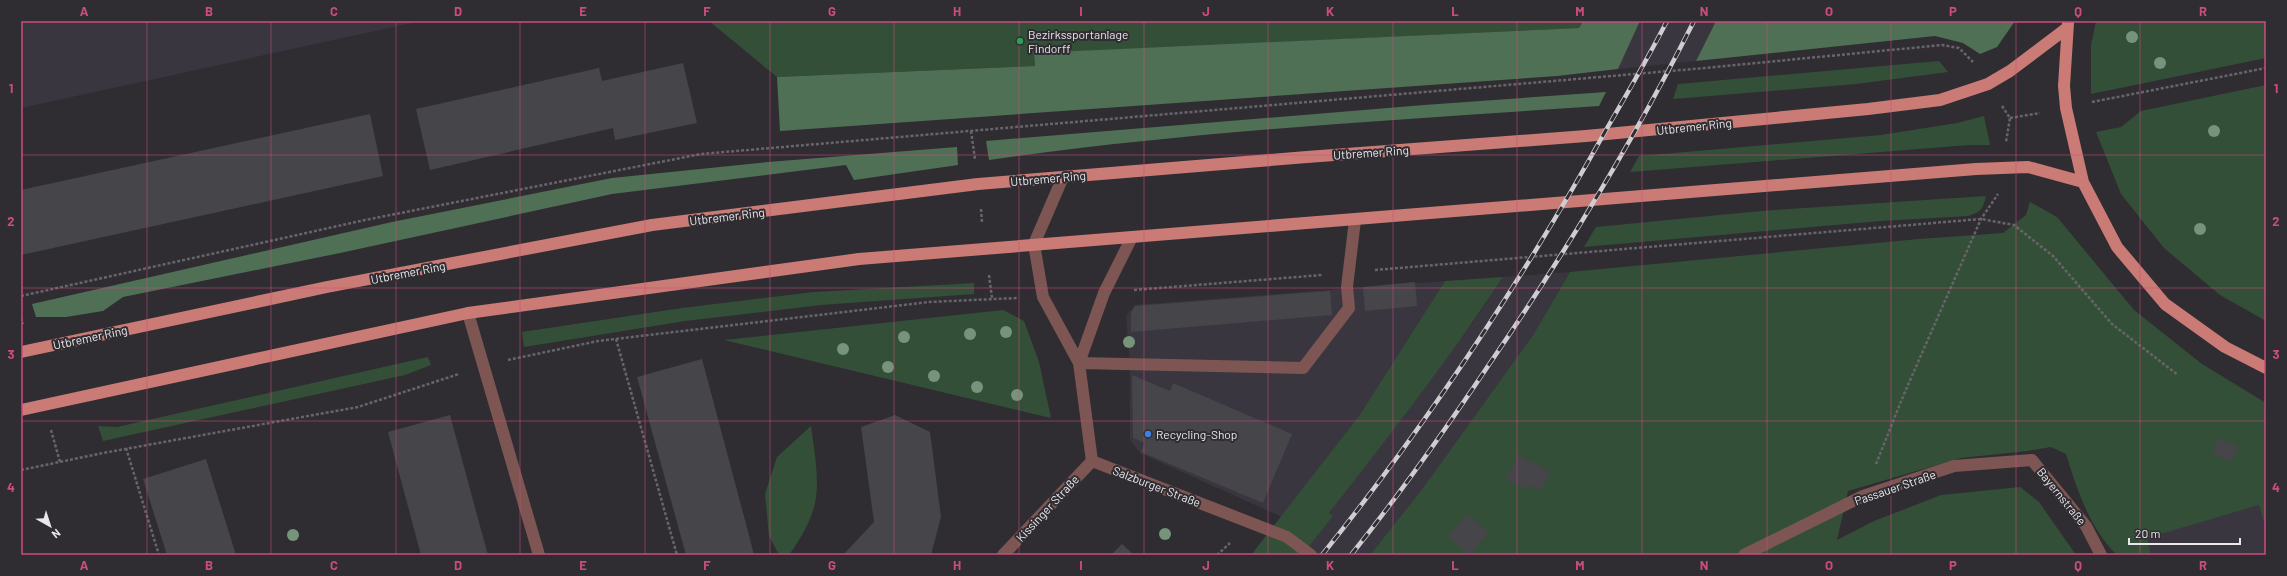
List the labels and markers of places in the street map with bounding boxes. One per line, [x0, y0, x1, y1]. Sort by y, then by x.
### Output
place label: Bezirkssportanlage Findorff [1028, 27, 1128, 55]
marker: Bezirkssportanlage Findorff [1015, 36, 1025, 46]
place label: Recycling-Shop [1156, 427, 1237, 441]
marker: Recycling-Shop [1143, 429, 1153, 439]

